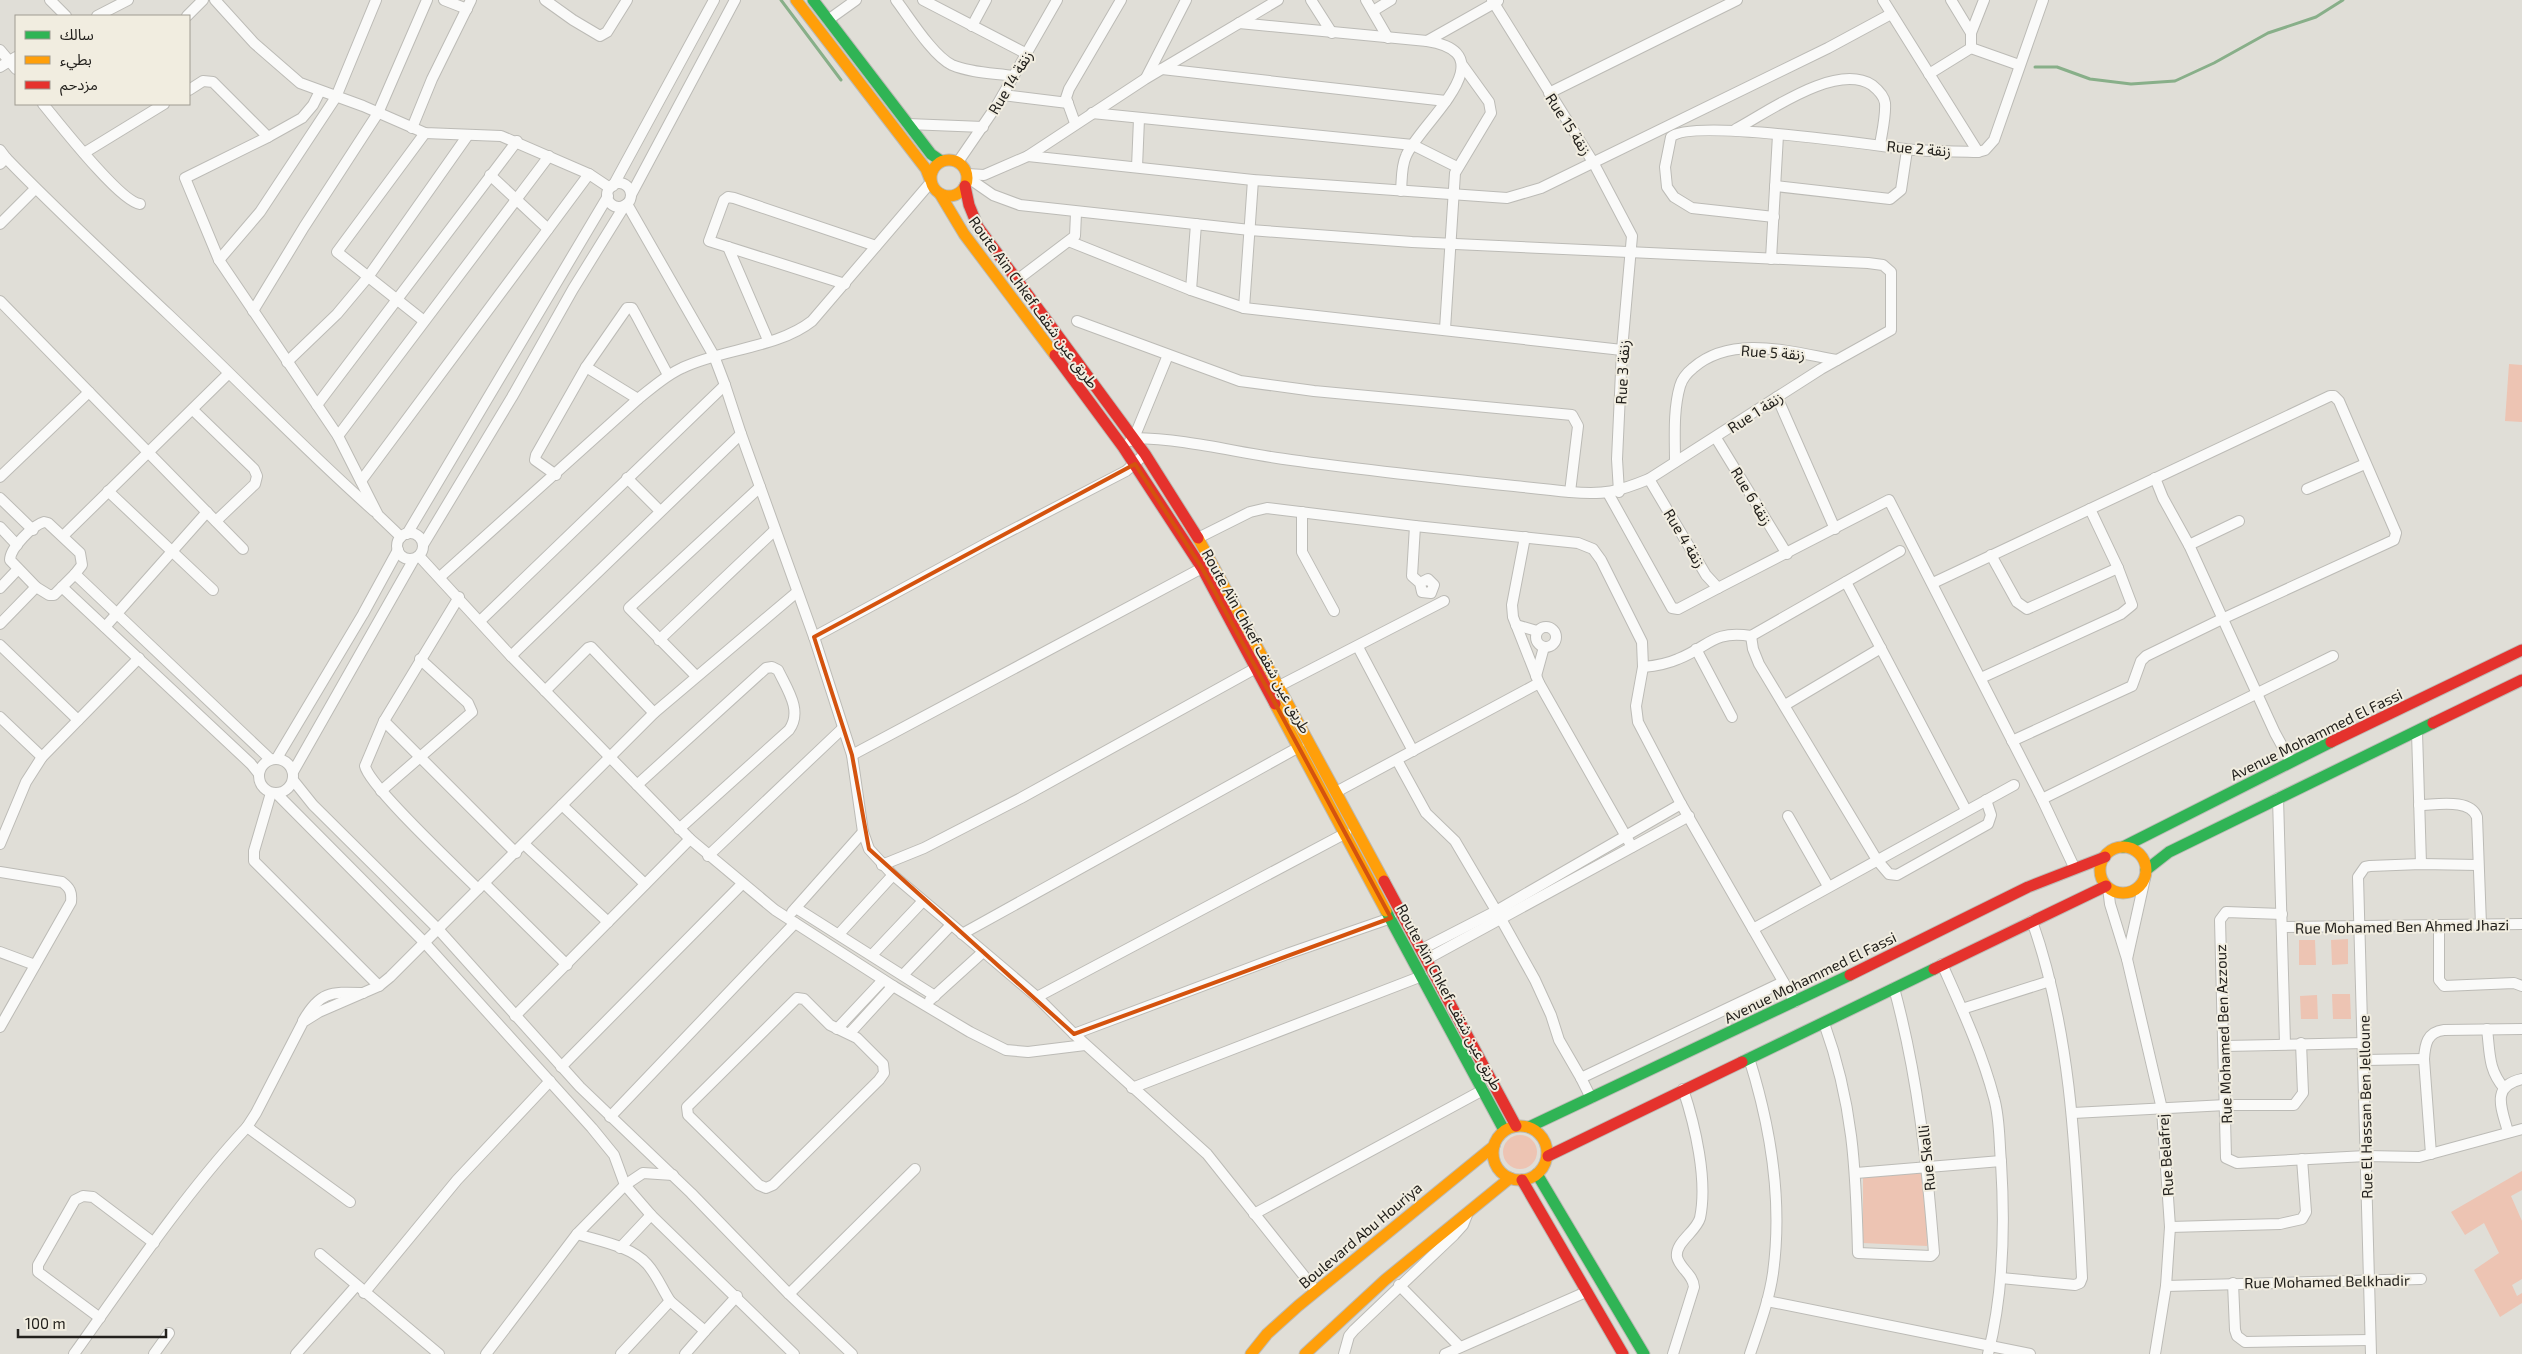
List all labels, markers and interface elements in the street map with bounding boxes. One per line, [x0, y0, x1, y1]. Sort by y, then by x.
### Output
legend [15, 15, 190, 105]
text: سالك [60, 25, 94, 43]
street label: Rue 14 زنقة [984, 47, 1037, 118]
text: بطيء [60, 50, 92, 71]
text: مزدحم [60, 75, 98, 96]
street label: Rue 15 زنقة [1541, 90, 1596, 159]
street label: Rue 2 زنقة [1886, 136, 1952, 161]
street label: Route Aïn Chkef طريق عين شقف [964, 212, 1103, 393]
street label: Rue 3 زنقة [1611, 339, 1634, 405]
street label: Rue 5 زنقة [1740, 341, 1806, 364]
street label: Rue 1 زنقة [1724, 387, 1787, 437]
street label: Rue 6 زنقة [1727, 464, 1776, 529]
street label: Rue 4 زنقة [1660, 505, 1710, 571]
street label: Route Aïn Chkef طريق عين شقف [1197, 546, 1315, 737]
street label: Avenue Mohammed El Fassi [2227, 684, 2405, 784]
street label: Route Aïn Chkef طريق عين شقف [1391, 901, 1507, 1094]
street label: Rue Mohamed Ben Ahmed Jhazi [2295, 915, 2509, 937]
street label: Avenue Mohammed El Fassi [1721, 927, 1899, 1027]
street label: Rue Mohamed Ben Azzouz [2211, 944, 2235, 1124]
street label: Rue El Hassan Ben Jelloune [2354, 1015, 2376, 1199]
street label: Rue Belafrej [2153, 1113, 2178, 1197]
street label: Rue Skalli [1914, 1124, 1938, 1192]
street label: Boulevard Abu Houriya [1295, 1178, 1425, 1292]
street label: Rue Mohamed Belkhadir [2244, 1271, 2410, 1291]
scale bar [18, 1306, 165, 1338]
text: 100 m [25, 1314, 66, 1332]

